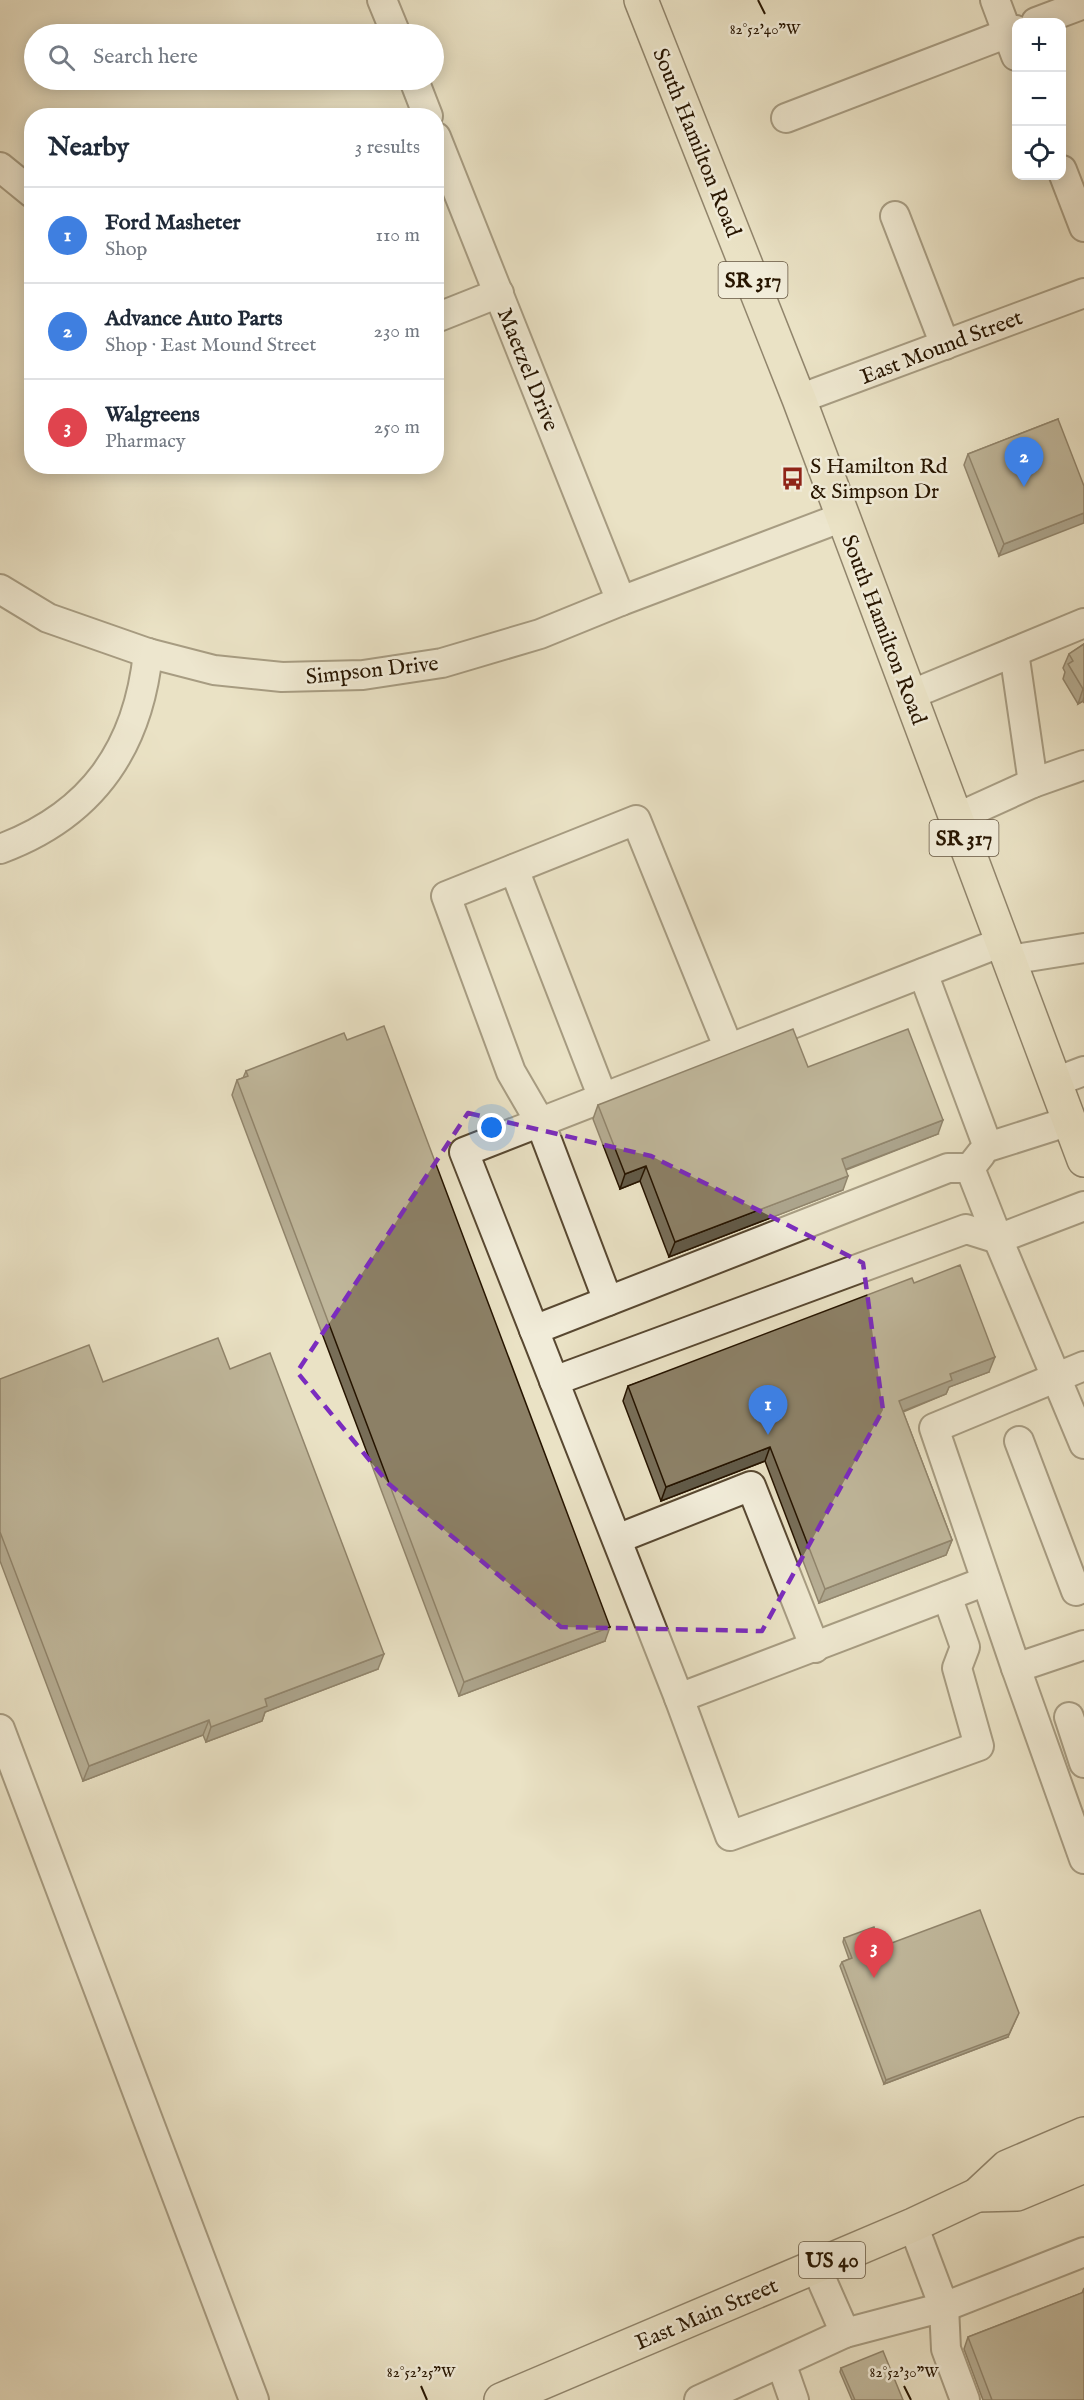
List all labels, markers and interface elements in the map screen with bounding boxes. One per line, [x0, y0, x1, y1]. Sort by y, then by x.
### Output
map controls [1012, 18, 1066, 180]
button: + [1012, 18, 1066, 72]
text: 82°52'40"W [730, 20, 801, 39]
search box [24, 24, 444, 90]
icon: search [45, 41, 78, 74]
text: Search here [93, 43, 198, 71]
street label: South Hamilton Road [645, 44, 747, 242]
button: − [1012, 72, 1066, 126]
button: locate [1012, 126, 1066, 180]
text: Nearby [48, 131, 129, 164]
text: 3 results [355, 135, 420, 160]
text: Ford Masheter [105, 209, 241, 237]
text: 1 [64, 223, 71, 248]
text: 110 m [376, 223, 420, 248]
text: Shop [105, 237, 147, 262]
road number: SR 317 [718, 262, 788, 298]
street label: Maetzel Drive [490, 304, 565, 435]
street label: East Mound Street [857, 304, 1027, 392]
text: Advance Auto Parts [105, 305, 283, 333]
text: 2 [63, 319, 72, 344]
text: 230 m [374, 319, 420, 344]
text: Shop · East Mound Street [105, 333, 316, 358]
text: Walgreens [105, 401, 200, 429]
text: 3 [64, 415, 71, 440]
text: 250 m [374, 415, 420, 440]
text: Pharmacy [105, 429, 186, 454]
pin: 2 [1004, 438, 1044, 487]
place label: S Hamilton Rd & Simpson Dr [810, 453, 948, 506]
bus stop icon: S Hamilton Rd & Simpson Dr [779, 465, 805, 491]
street label: South Hamilton Road [834, 531, 932, 729]
street label: Simpson Drive [304, 650, 440, 692]
road number: SR 317 [930, 820, 998, 856]
your location [477, 1113, 506, 1142]
pin: 1 [748, 1386, 788, 1435]
pin: 3 [854, 1928, 894, 1978]
road number: US 40 [799, 2242, 865, 2278]
street label: East Main Street [631, 2272, 783, 2357]
text: 82°52'25"W [387, 2363, 456, 2382]
text: 82°52'30"W [870, 2363, 939, 2382]

